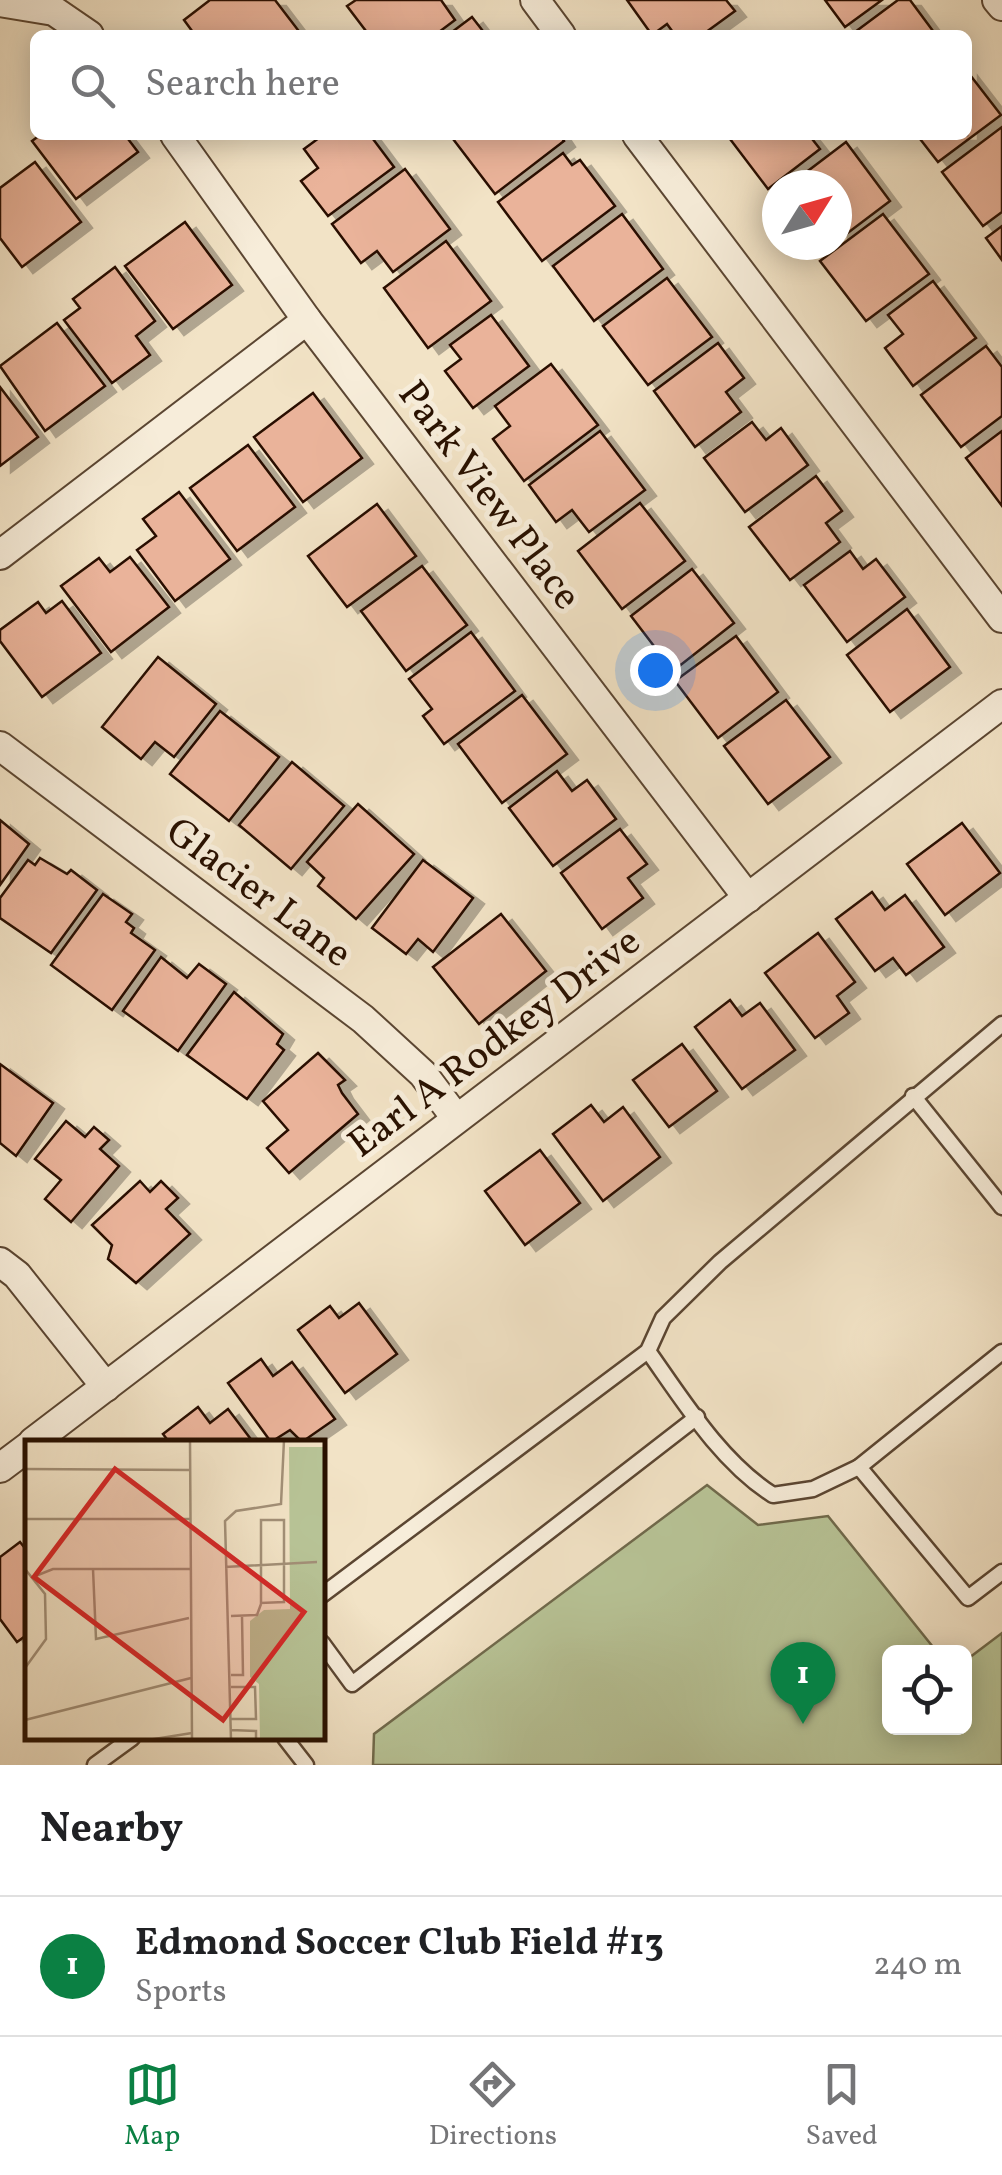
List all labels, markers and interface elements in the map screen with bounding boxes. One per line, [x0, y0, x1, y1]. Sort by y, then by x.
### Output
search box [30, 30, 972, 140]
icon: search [65, 58, 120, 113]
text: Search here [145, 59, 340, 112]
north arrow [762, 170, 852, 260]
street label: Park View Place [383, 370, 593, 623]
your location [630, 645, 681, 696]
street label: Glacier Lane [153, 806, 362, 983]
street label: Earl A Rodkey Drive [338, 916, 653, 1173]
inset map [25, 1440, 325, 1740]
pin: 1 [770, 1642, 836, 1724]
map controls [882, 1645, 972, 1735]
button: locate [882, 1645, 972, 1735]
text: Nearby [40, 1801, 183, 1860]
text: Edmond Soccer Club Field #13 [135, 1918, 664, 1971]
text: 1 [66, 1944, 79, 1988]
text: 240 m [873, 1944, 962, 1988]
text: Sports [135, 1971, 226, 2015]
tab: Map [124, 2057, 180, 2156]
tab: Directions [429, 2057, 557, 2156]
tab: Saved [806, 2057, 878, 2156]

